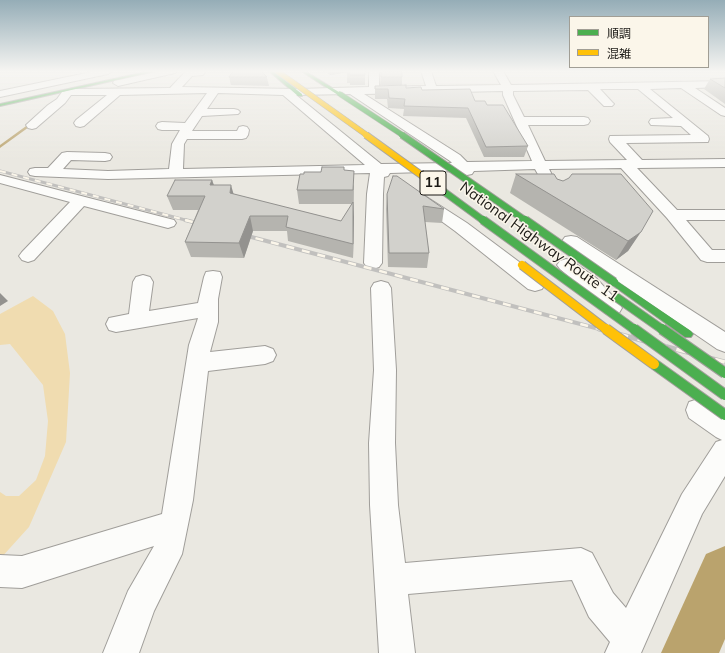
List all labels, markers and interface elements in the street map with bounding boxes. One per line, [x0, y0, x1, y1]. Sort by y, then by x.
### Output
legend [569, 16, 709, 68]
text: 順調 [607, 26, 631, 41]
text: 混雑 [607, 46, 631, 61]
road number: 11 [420, 171, 446, 195]
street label: National Highway Route 11 [456, 178, 622, 306]

